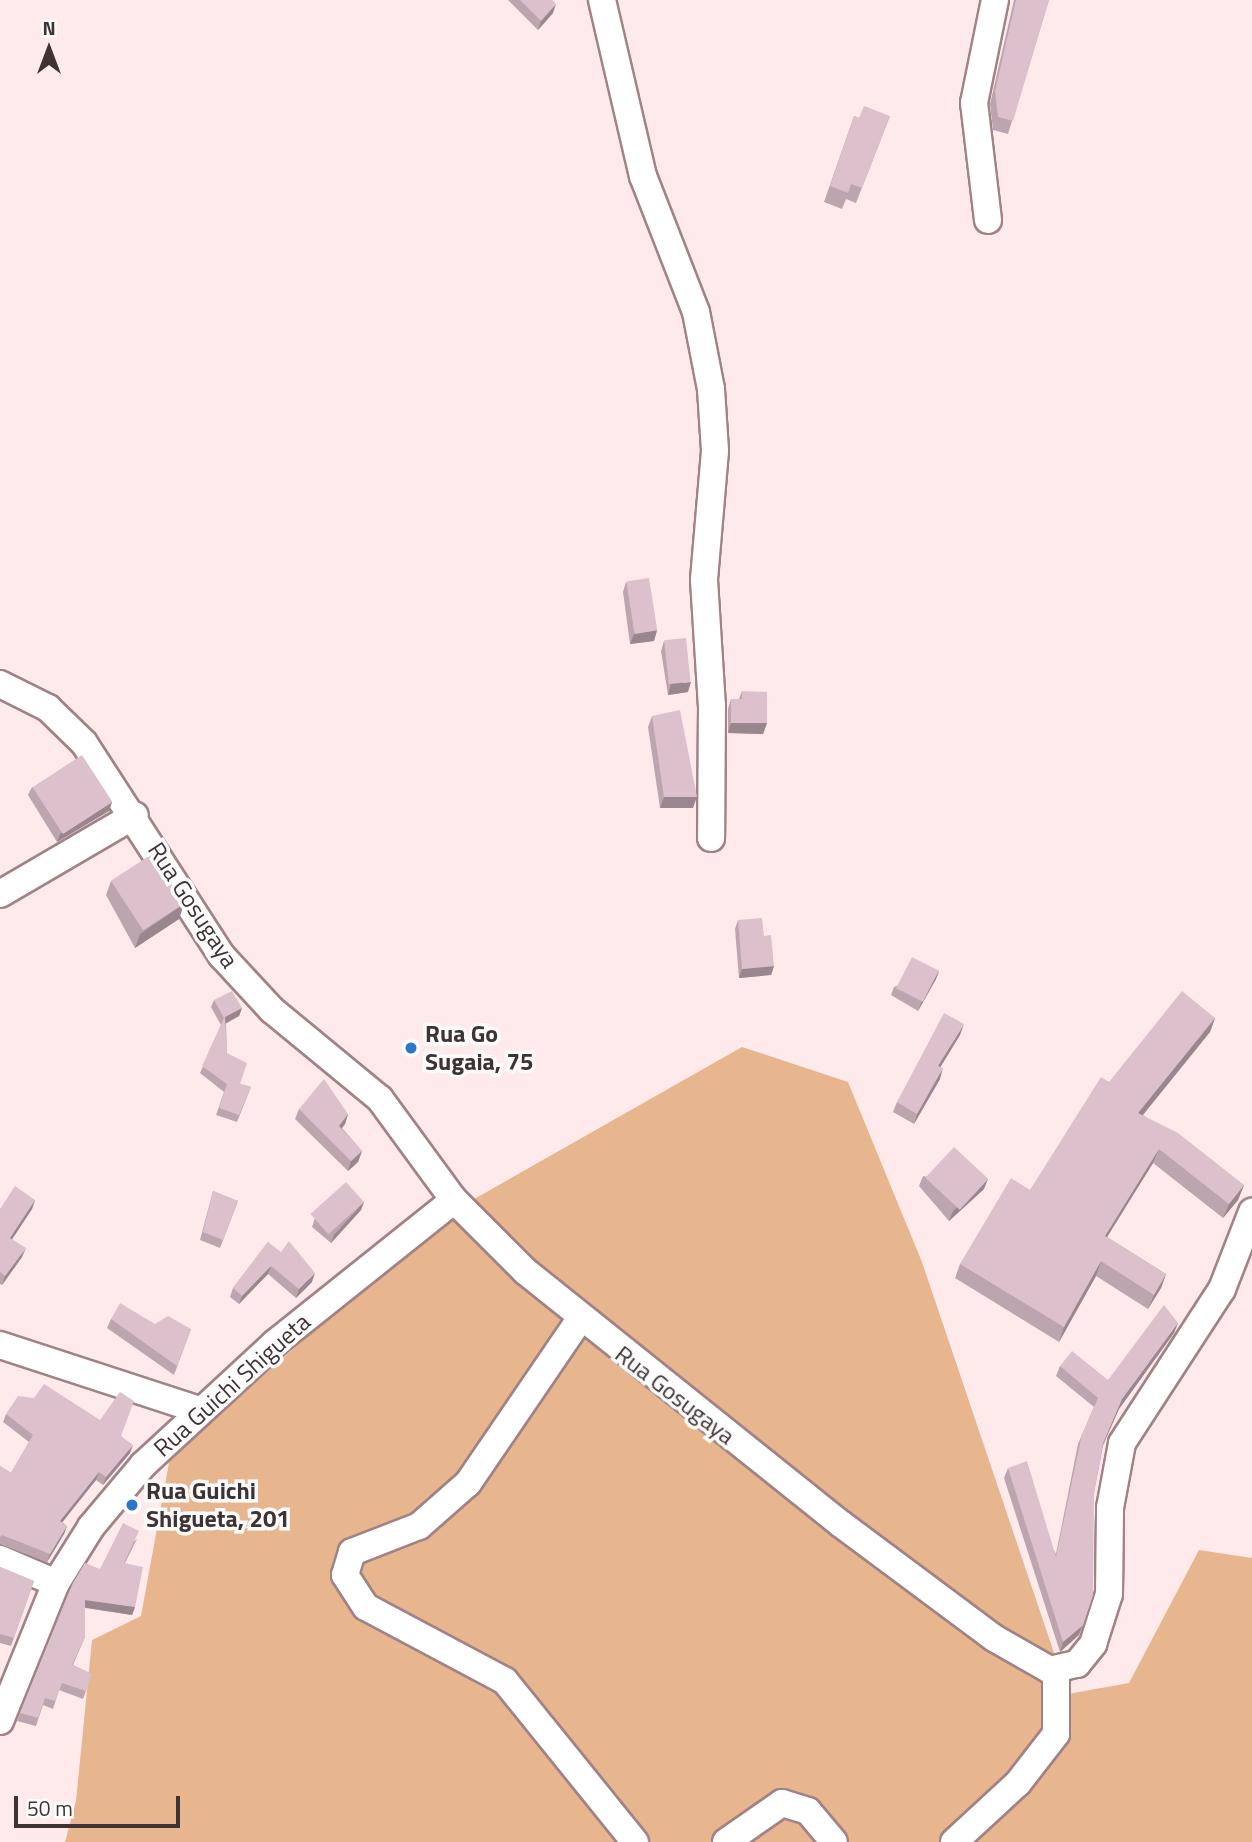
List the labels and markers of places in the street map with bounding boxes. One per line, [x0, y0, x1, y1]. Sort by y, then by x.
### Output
place label: Rua Go Sugaia, 75 [425, 1020, 533, 1076]
marker: Rua Go Sugaia, 75 [403, 1040, 419, 1056]
place label: Rua Guichi Shigueta, 201 [146, 1477, 290, 1533]
marker: Rua Guichi Shigueta, 201 [124, 1497, 140, 1513]

